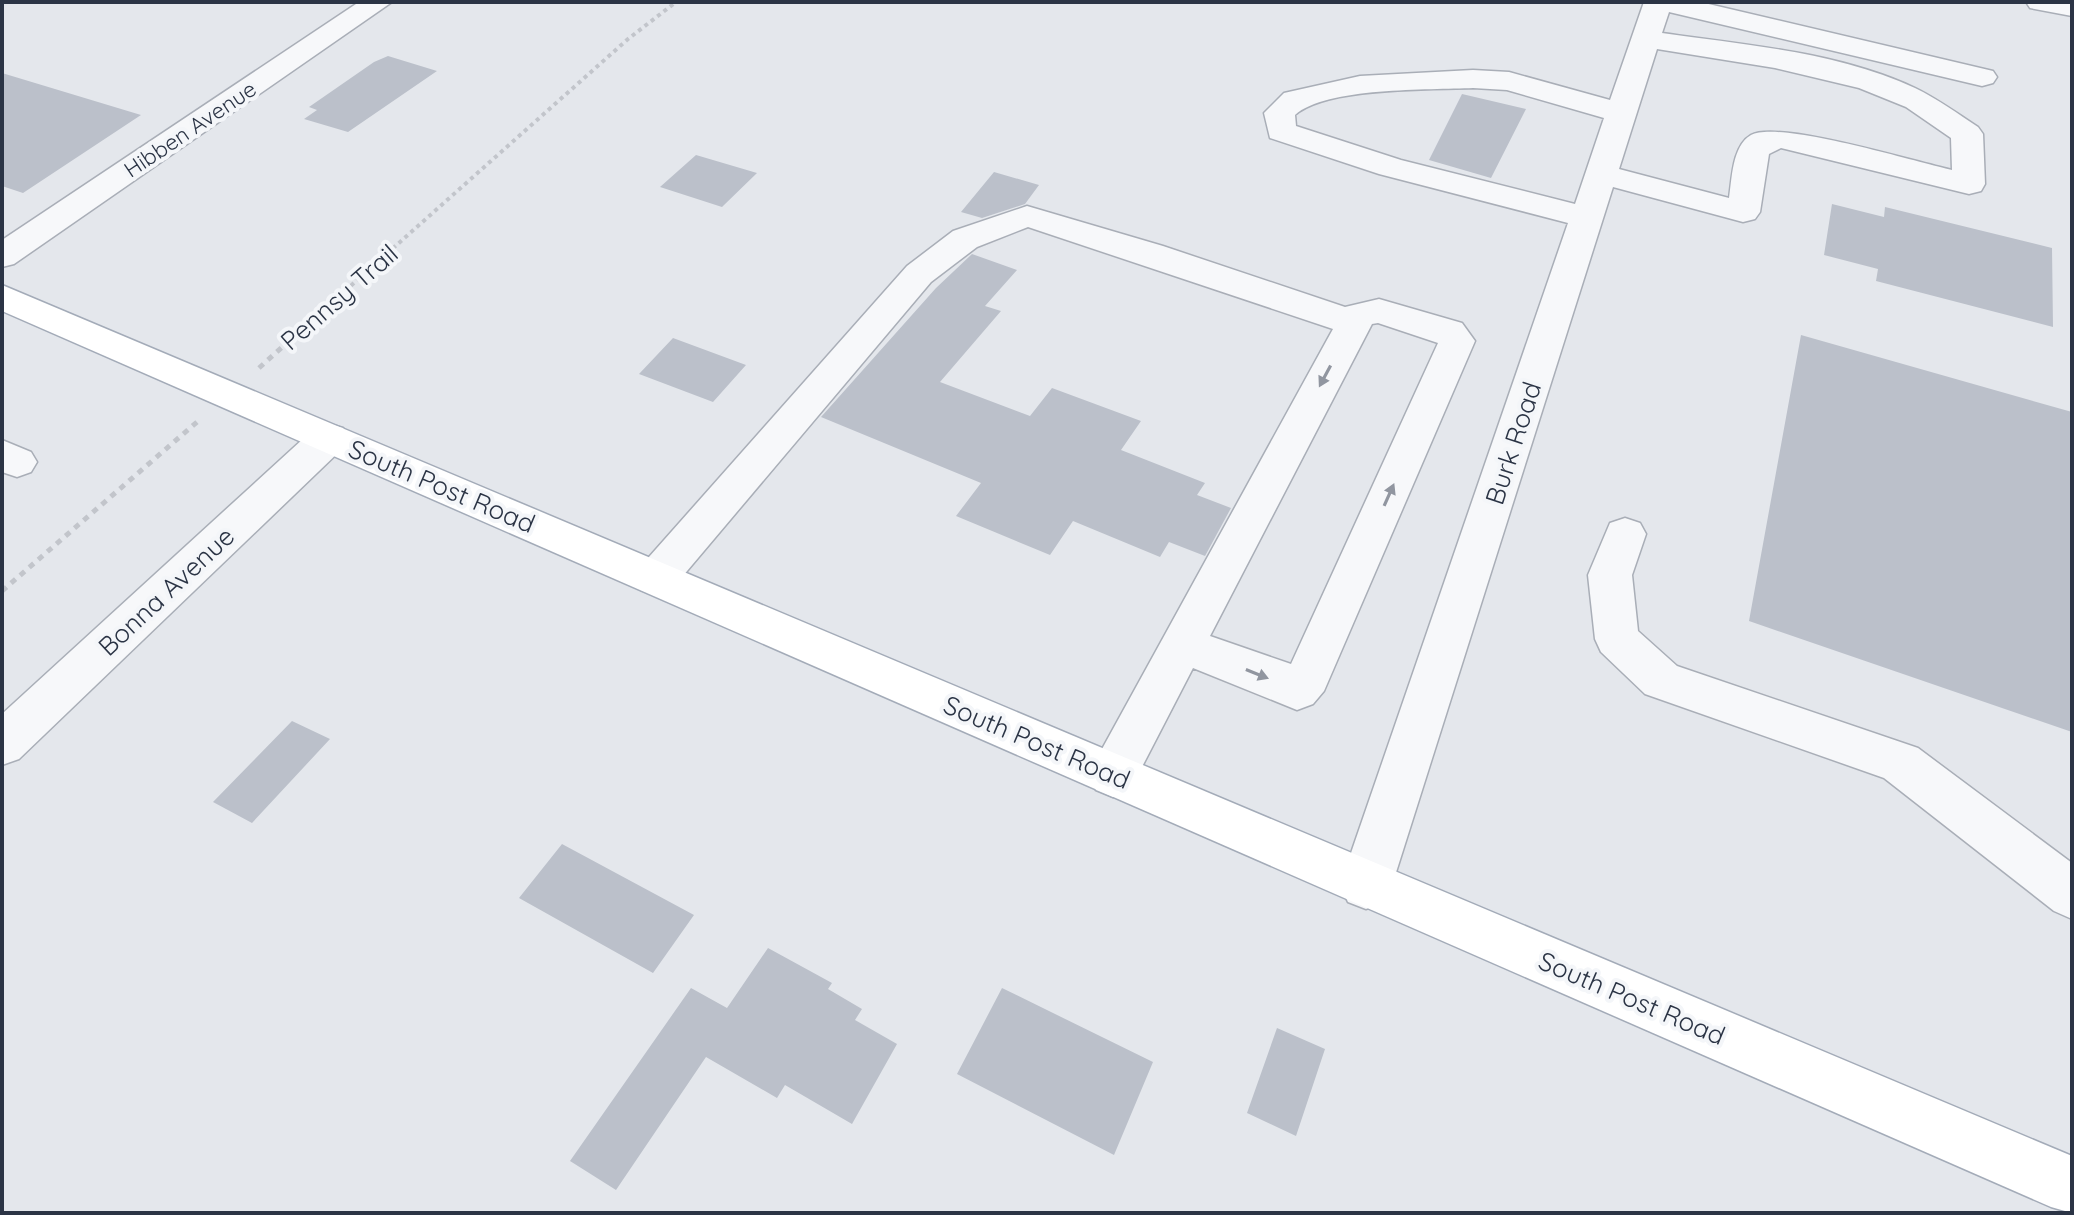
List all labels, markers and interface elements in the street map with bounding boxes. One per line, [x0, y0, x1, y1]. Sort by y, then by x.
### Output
street label: Hibben Avenue [118, 74, 262, 184]
street label: Pennsy Trail [273, 237, 405, 357]
one-way arrow [1319, 364, 1332, 387]
street label: Burk Road [1478, 377, 1548, 509]
street label: South Post Road [344, 432, 540, 540]
one-way arrow [1382, 483, 1395, 507]
street label: Bonna Avenue [91, 519, 241, 663]
one-way arrow [1245, 668, 1269, 681]
street label: South Post Road [939, 688, 1135, 796]
street label: South Post Road [1534, 944, 1730, 1052]

